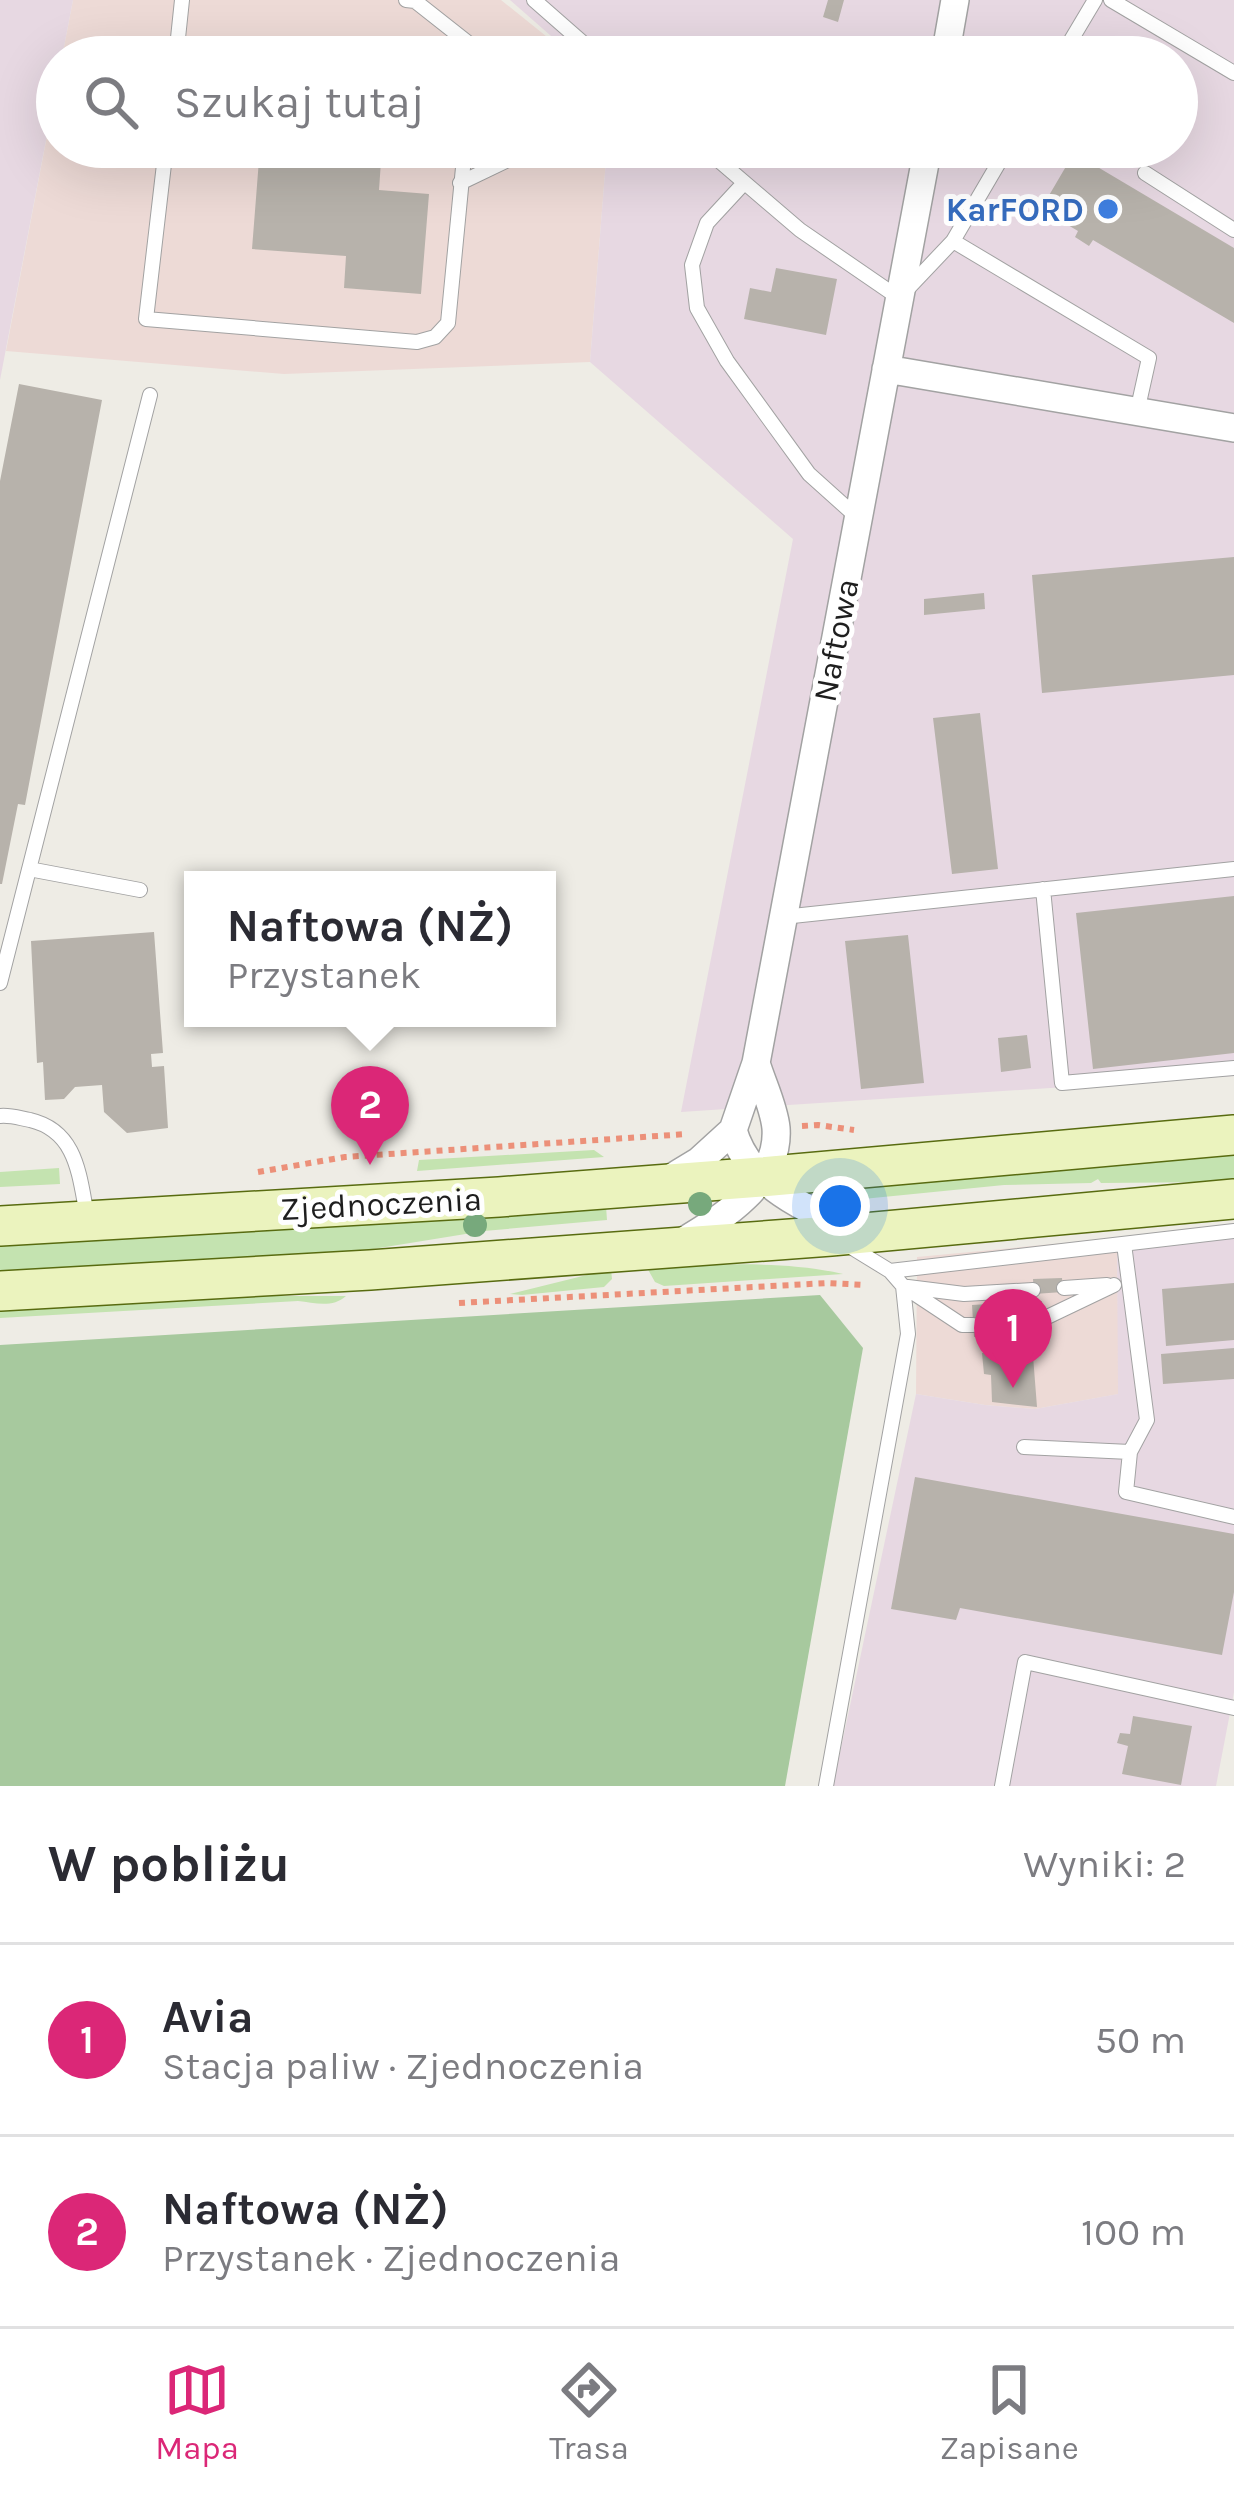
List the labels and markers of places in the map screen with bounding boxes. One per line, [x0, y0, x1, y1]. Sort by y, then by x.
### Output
place label: KarFORD [946, 191, 1084, 229]
marker: KarFORD [1095, 196, 1121, 222]
pin: 2 [331, 1066, 409, 1165]
pin: 1 [974, 1289, 1052, 1388]

